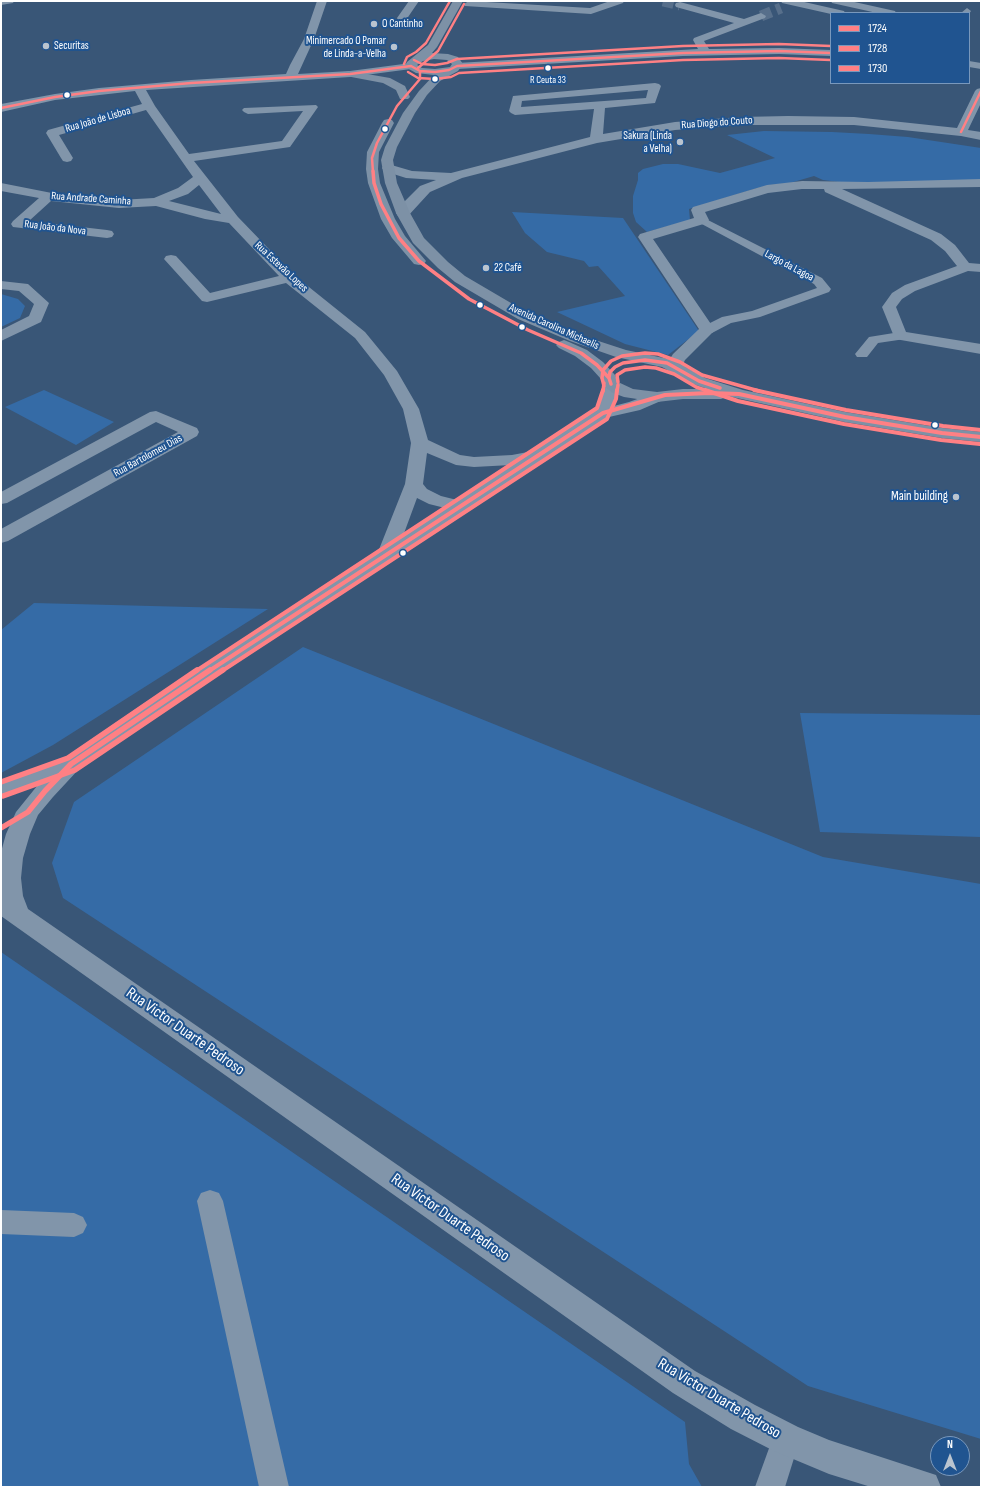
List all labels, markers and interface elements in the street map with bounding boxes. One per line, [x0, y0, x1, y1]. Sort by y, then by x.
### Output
legend [830, 12, 970, 84]
place label: O Cantinho [382, 17, 423, 31]
marker: O Cantinho [369, 19, 379, 29]
text: 1724 [868, 21, 887, 36]
place label: Minimercado O Pomar de Linda-a-Velha [306, 34, 386, 60]
place label: Securitas [54, 39, 89, 53]
marker: Securitas [41, 41, 51, 51]
text: 1728 [868, 41, 887, 56]
marker: Minimercado O Pomar de Linda-a-Velha [389, 42, 399, 52]
text: 1730 [868, 61, 887, 76]
marker: R Ceuta 33 [543, 63, 553, 73]
unlabelled marker [430, 74, 440, 84]
place label: R Ceuta 33 [530, 74, 566, 86]
unlabelled marker [62, 90, 72, 100]
street label: Rua João de Lisboa [64, 104, 132, 136]
street label: Rua Diogo do Couto [681, 114, 753, 132]
unlabelled marker [380, 124, 390, 134]
place label: Sakura (Linda a Velha) [623, 129, 672, 155]
marker: Sakura (Linda a Velha) [675, 137, 685, 147]
street label: Rua Andrade Caminha [51, 190, 131, 208]
street label: Rua João da Nova [23, 218, 87, 238]
street label: Rua Estevão Lopes [252, 239, 310, 295]
street label: Largo da Lagoa [762, 248, 816, 284]
place label: 22 Café [494, 261, 522, 275]
marker: 22 Café [481, 263, 491, 273]
unlabelled marker [475, 300, 485, 310]
street label: Avenida Carolina Michaelis [507, 301, 601, 353]
unlabelled marker [517, 322, 527, 332]
unlabelled marker [930, 420, 940, 430]
street label: Rua Bartolomeu Dias [112, 432, 184, 480]
place label: Main building [891, 489, 948, 505]
marker: Main building [951, 492, 961, 502]
unlabelled marker [398, 548, 408, 558]
street label: Rua Victor Duarte Pedroso [122, 984, 248, 1080]
street label: Rua Victor Duarte Pedroso [387, 1170, 513, 1266]
street label: Rua Victor Duarte Pedroso [654, 1355, 784, 1443]
north arrow [930, 1436, 970, 1476]
text: N [947, 1438, 953, 1451]

